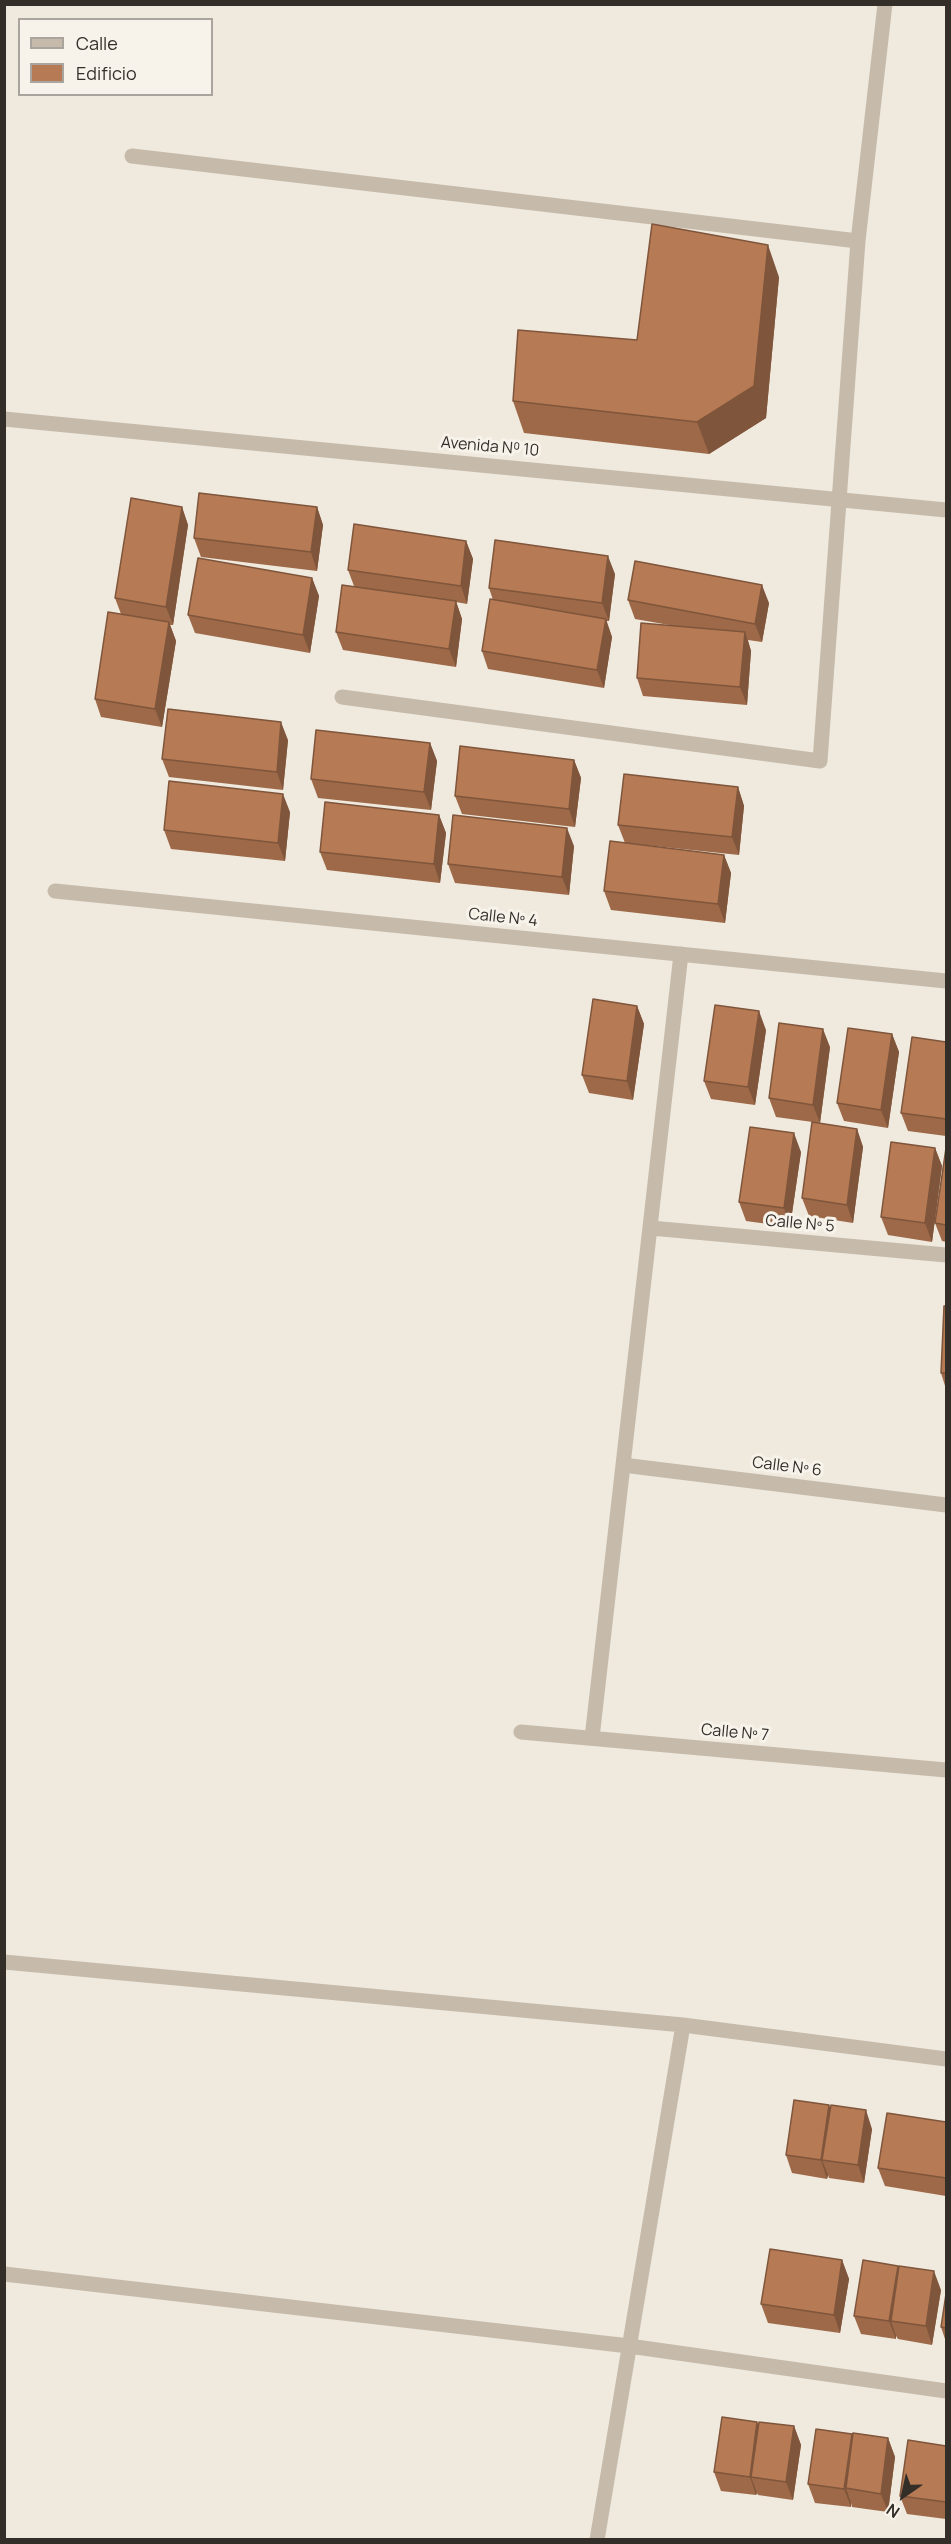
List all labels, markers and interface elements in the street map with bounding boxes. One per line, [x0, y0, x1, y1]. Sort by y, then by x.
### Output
legend [18, 18, 213, 96]
text: Calle [76, 31, 118, 55]
text: Edificio [76, 61, 137, 85]
street label: Avenida N⁰ 10 [440, 433, 540, 461]
street label: Calle Nº 4 [467, 905, 539, 931]
street label: Calle Nº 5 [765, 1211, 835, 1237]
street label: Calle Nº 6 [751, 1453, 823, 1481]
street label: Calle Nº 7 [700, 1720, 770, 1746]
north arrow [873, 2466, 933, 2526]
text: N [882, 2499, 904, 2523]

